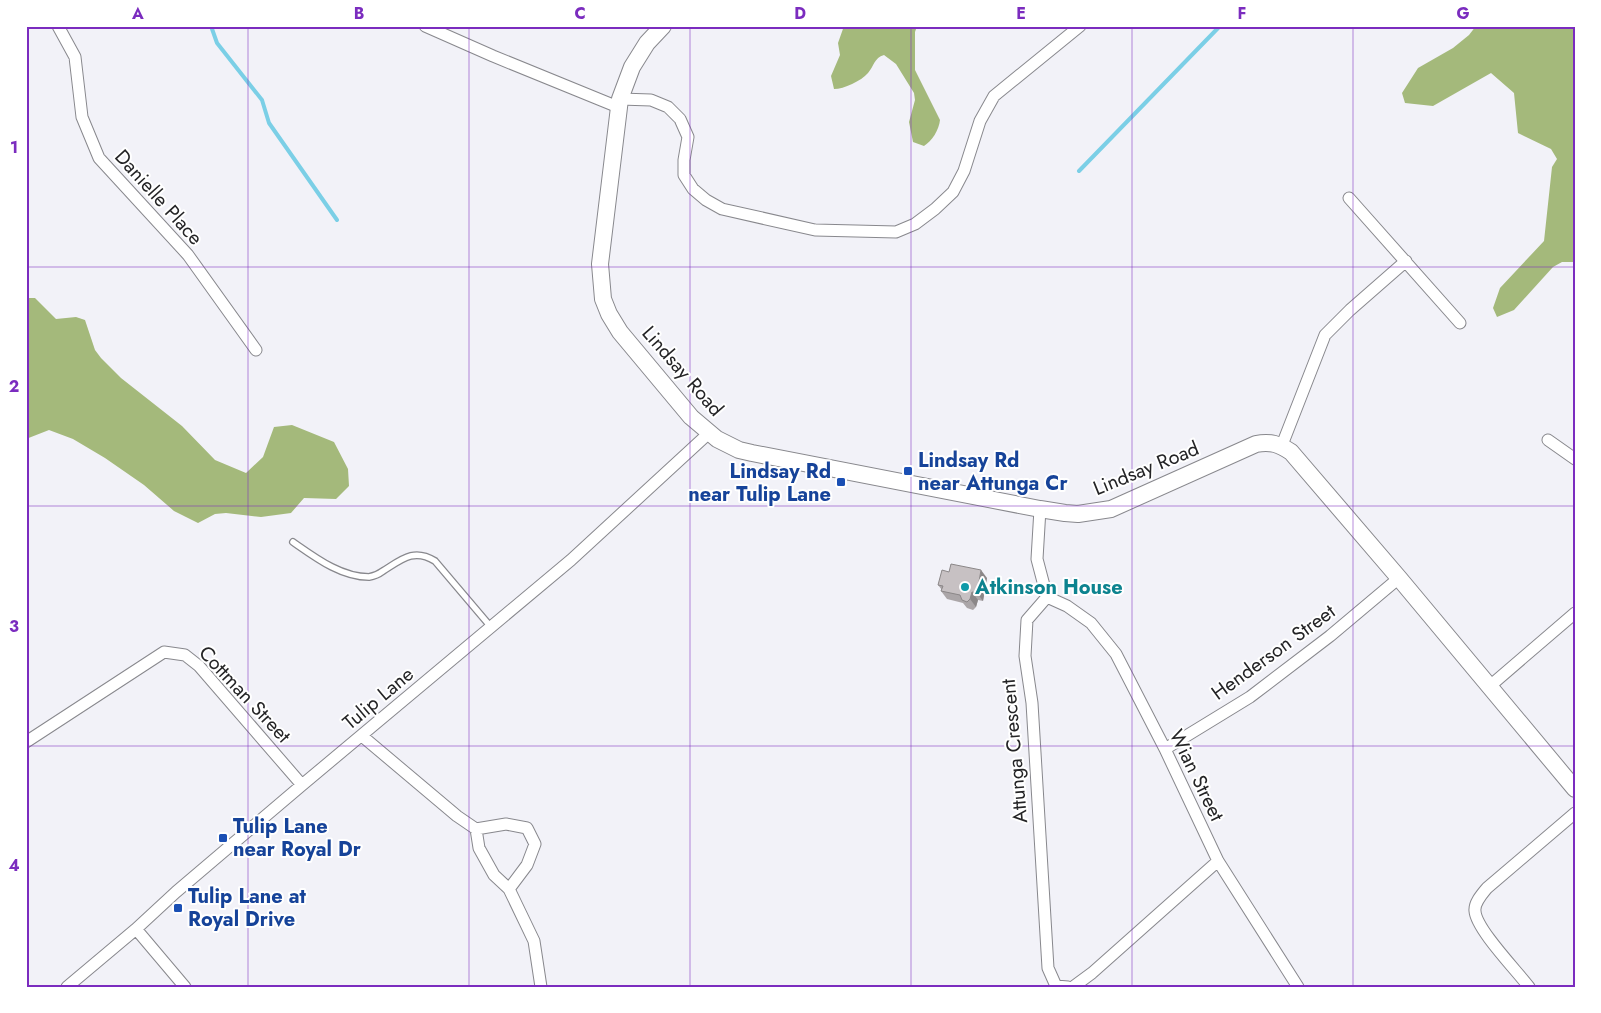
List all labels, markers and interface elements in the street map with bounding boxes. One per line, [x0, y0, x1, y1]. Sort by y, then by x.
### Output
text: A [131, 2, 144, 25]
text: B [354, 2, 364, 25]
text: C [574, 2, 586, 25]
text: D [794, 2, 806, 25]
text: E [1016, 2, 1026, 25]
text: F [1238, 2, 1246, 25]
text: G [1456, 2, 1470, 25]
text: 1 [10, 136, 18, 159]
street label: Danielle Place [108, 143, 209, 252]
street label: Lindsay Road [635, 320, 730, 423]
text: 2 [9, 375, 19, 398]
street label: Lindsay Road [1089, 434, 1203, 503]
place label: Lindsay Rd near Attunga Cr [918, 446, 1068, 498]
place label: Lindsay Rd near Tulip Lane [688, 457, 831, 509]
marker: Lindsay Rd near Attunga Cr [902, 465, 914, 477]
marker: Lindsay Rd near Tulip Lane [835, 476, 847, 488]
place label: Atkinson House [974, 573, 1123, 602]
marker: Atkinson House [959, 581, 971, 593]
street label: Henderson Street [1205, 597, 1341, 707]
text: 3 [9, 615, 19, 638]
street label: Cottman Street [192, 639, 298, 750]
street label: Tulip Lane [337, 660, 420, 737]
street label: Attunga Crescent [994, 677, 1035, 824]
street label: Wian Street [1162, 724, 1231, 826]
place label: Tulip Lane near Royal Dr [233, 812, 362, 864]
marker: Tulip Lane near Royal Dr [217, 832, 229, 844]
text: 4 [8, 854, 20, 877]
place label: Tulip Lane at Royal Drive [188, 882, 306, 934]
marker: Tulip Lane at Royal Drive [172, 902, 184, 914]

